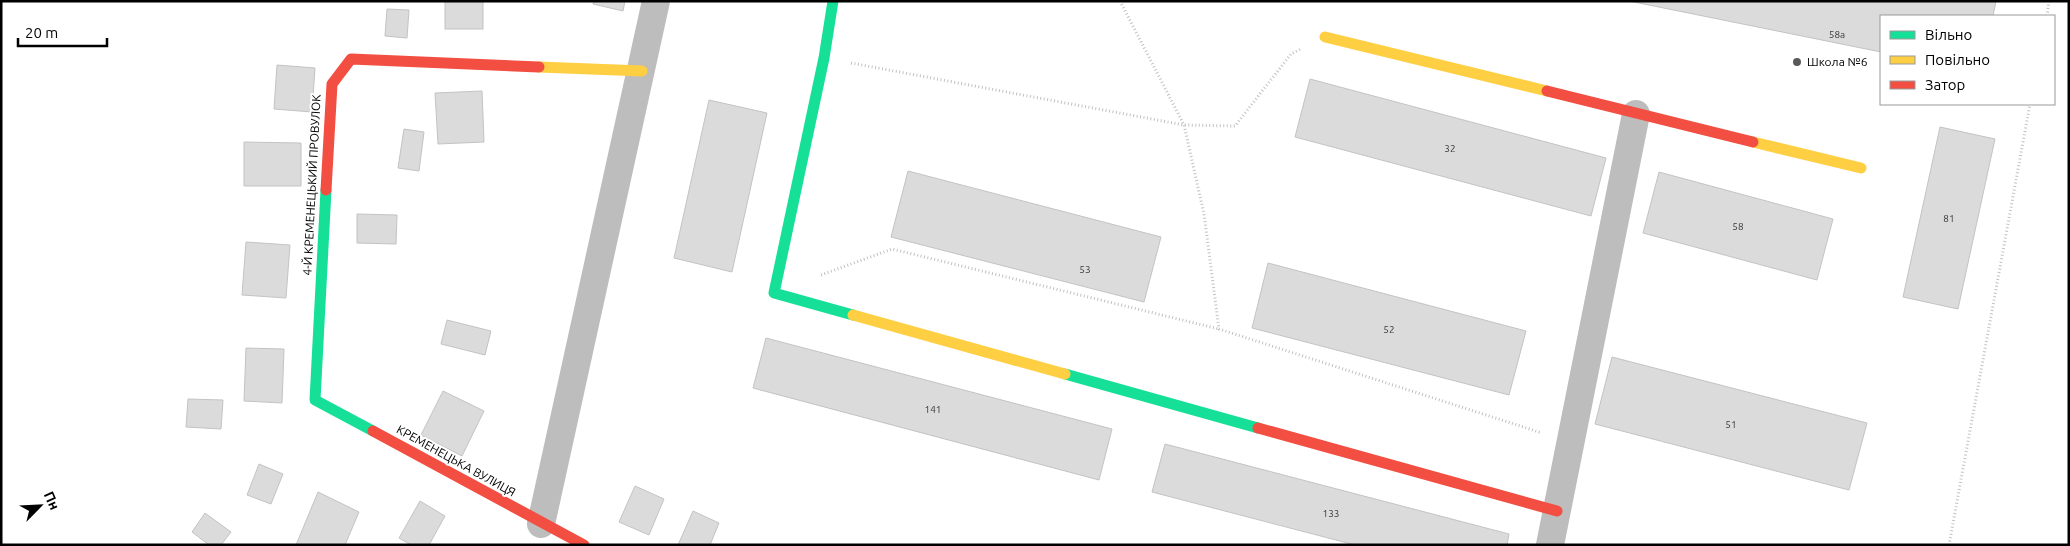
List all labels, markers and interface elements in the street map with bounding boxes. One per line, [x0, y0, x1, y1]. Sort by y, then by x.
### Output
scale bar [18, 15, 106, 47]
legend [1880, 15, 2055, 105]
text: 20 m [25, 24, 58, 41]
text: Вільно [1925, 26, 1972, 43]
house number: 58а [1829, 29, 1845, 40]
text: Повільно [1925, 51, 1990, 68]
place label: Школа №6 [1807, 55, 1868, 68]
marker: Школа №6 [1791, 56, 1803, 68]
text: Затор [1925, 76, 1965, 93]
street label: 4-Й КРЕМЕНЕЦЬКИЙ ПРОВУЛОК [300, 93, 323, 276]
house number: 32 [1444, 143, 1456, 154]
house number: 81 [1943, 213, 1955, 224]
house number: 58 [1732, 221, 1744, 232]
house number: 53 [1079, 264, 1091, 275]
house number: 52 [1383, 324, 1395, 335]
house number: 141 [925, 404, 941, 415]
house number: 51 [1725, 419, 1737, 430]
street label: КРЕМЕНЕЦЬКА ВУЛИЦЯ [395, 422, 518, 499]
north arrow [15, 481, 65, 531]
text: Пн [41, 489, 63, 512]
house number: 133 [1323, 508, 1339, 519]

